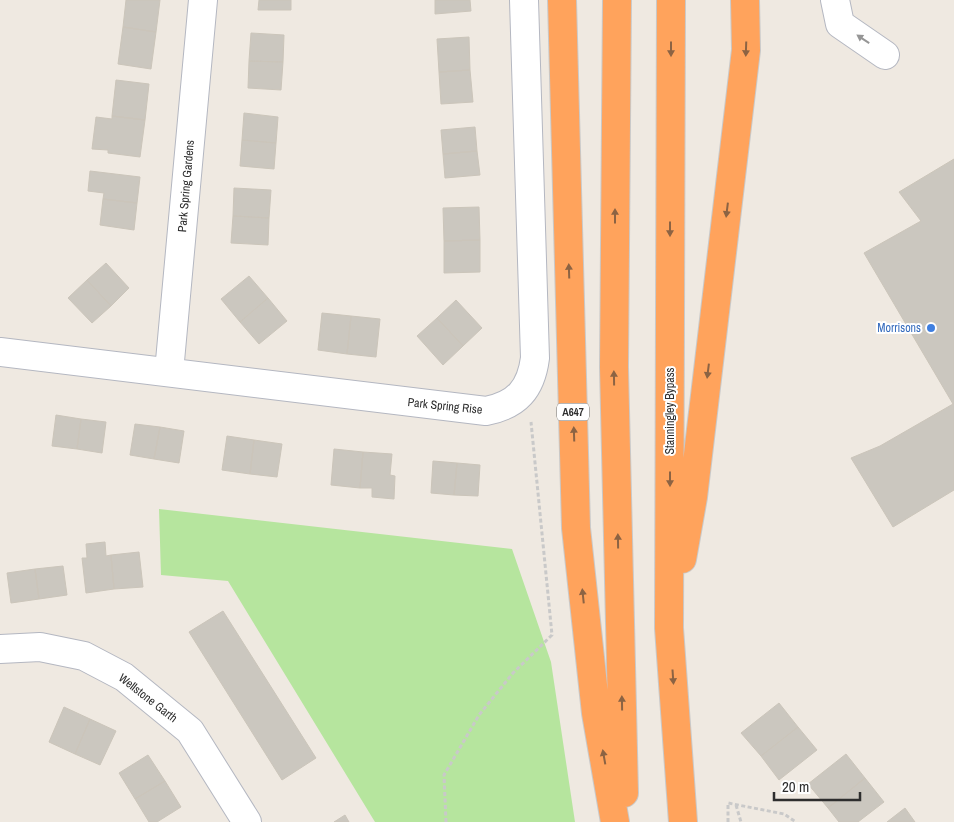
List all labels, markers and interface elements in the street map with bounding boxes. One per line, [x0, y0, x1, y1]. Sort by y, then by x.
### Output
one-way arrow [856, 35, 869, 44]
one-way arrow [667, 41, 675, 57]
one-way arrow [741, 41, 749, 57]
street label: Park Spring Gardens [174, 139, 198, 233]
one-way arrow [723, 202, 731, 218]
one-way arrow [611, 208, 619, 224]
one-way arrow [666, 221, 674, 237]
one-way arrow [565, 263, 573, 279]
place label: Morrisons [877, 320, 921, 336]
marker: Morrisons [925, 322, 937, 334]
one-way arrow [704, 364, 712, 380]
street label: Stanningley Bypass [662, 367, 678, 454]
one-way arrow [610, 370, 618, 386]
street label: Park Spring Rise [407, 394, 483, 418]
road number: A647 [557, 404, 589, 421]
one-way arrow [569, 425, 577, 441]
one-way arrow [666, 471, 674, 487]
one-way arrow [614, 533, 622, 549]
one-way arrow [579, 587, 587, 603]
one-way arrow [669, 669, 677, 685]
street label: Wellstone Garth [115, 670, 181, 726]
one-way arrow [617, 695, 625, 711]
one-way arrow [599, 748, 607, 764]
scale bar [774, 770, 860, 802]
text: 20 m [782, 776, 809, 797]

